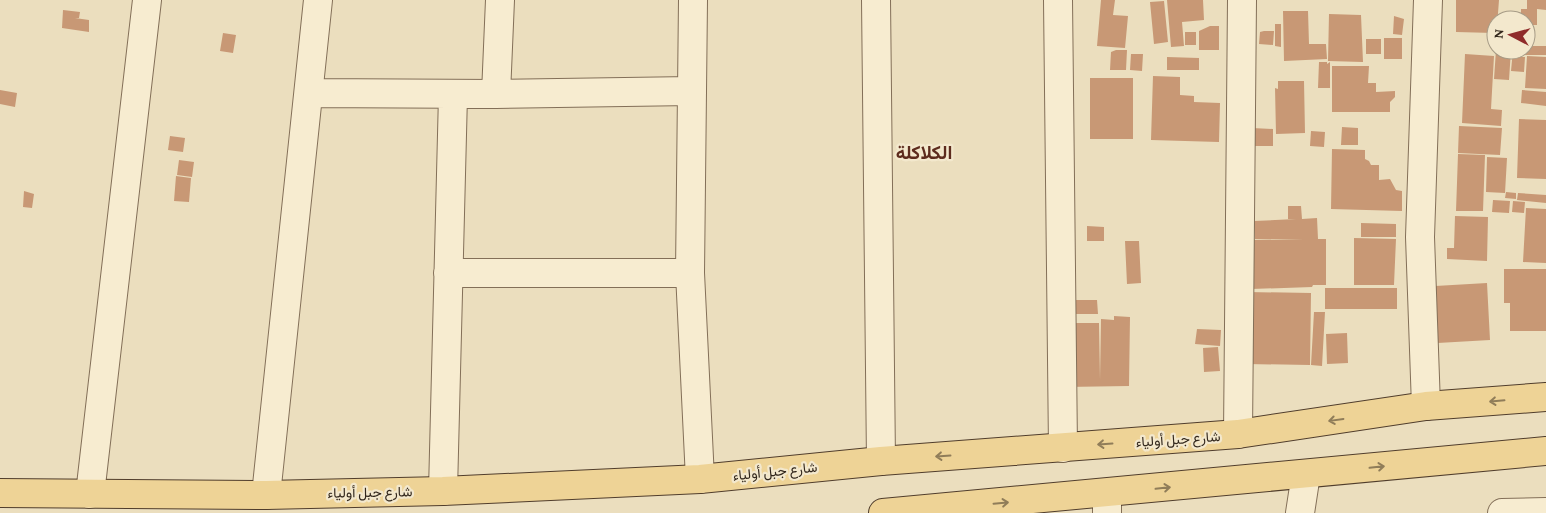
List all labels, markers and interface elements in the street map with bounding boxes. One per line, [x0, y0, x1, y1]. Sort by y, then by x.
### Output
north arrow [1486, 10, 1536, 60]
text: N [1490, 28, 1507, 39]
district label: الكلاكلة [896, 142, 952, 163]
one-way arrow [1490, 396, 1506, 405]
one-way arrow [1328, 415, 1344, 425]
street label: شارع جبل أولياء [1135, 428, 1221, 453]
one-way arrow [1097, 440, 1113, 449]
one-way arrow [935, 452, 951, 461]
street label: شارع جبل أولياء [732, 459, 818, 486]
one-way arrow [1369, 462, 1385, 472]
street label: شارع جبل أولياء [327, 483, 413, 504]
one-way arrow [1155, 483, 1171, 493]
one-way arrow [993, 498, 1009, 507]

